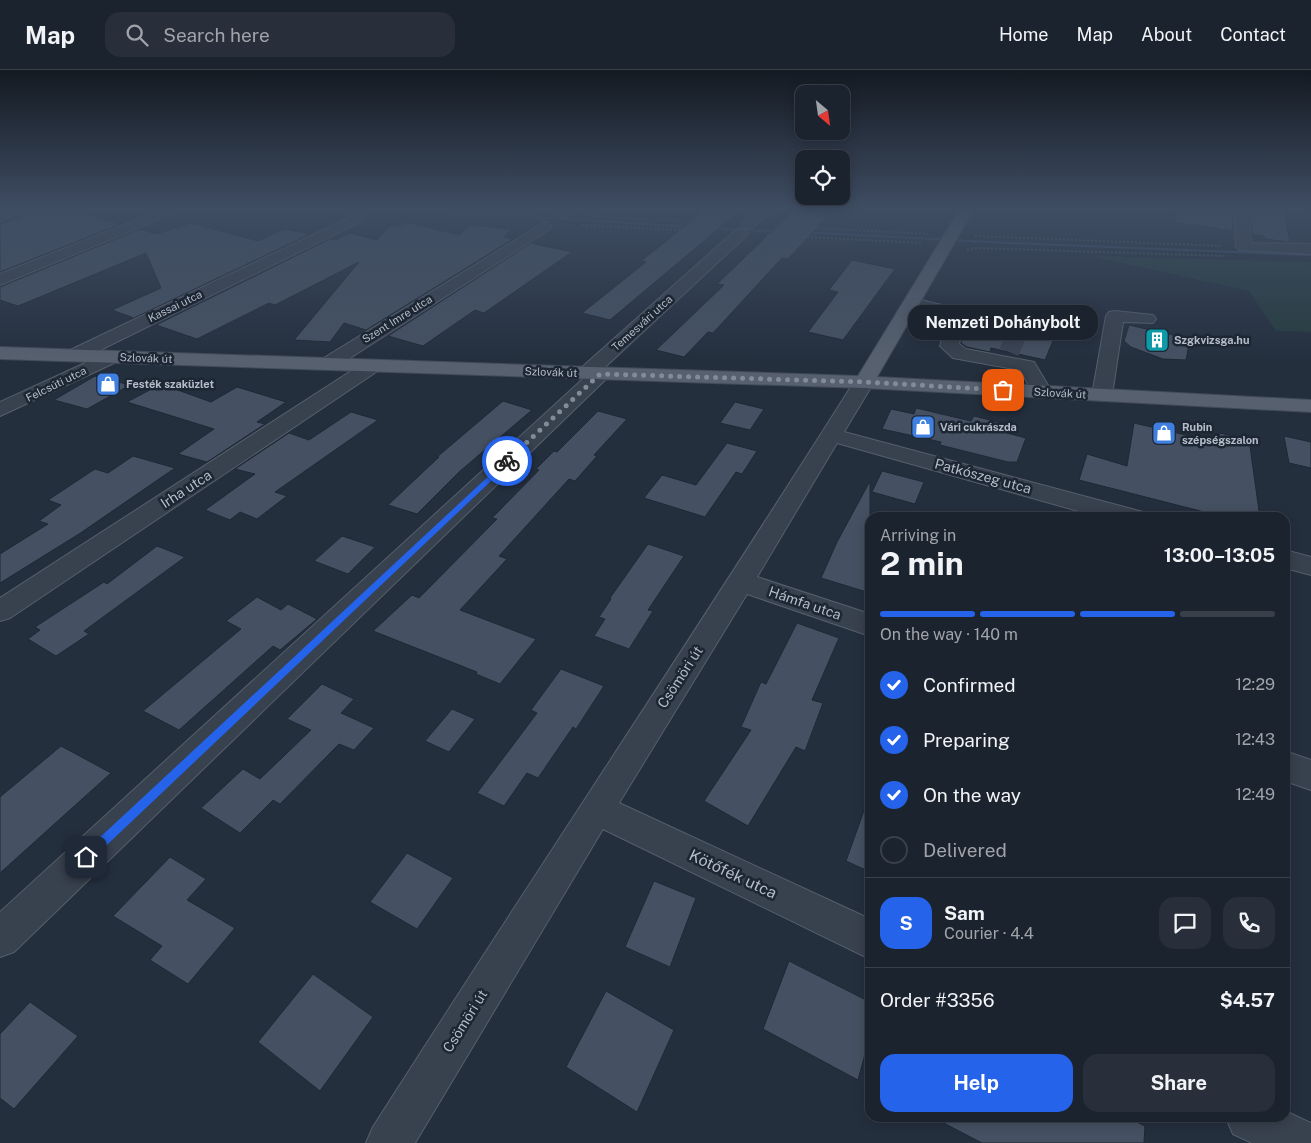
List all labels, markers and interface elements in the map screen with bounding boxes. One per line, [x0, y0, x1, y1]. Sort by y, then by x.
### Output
search box [105, 12, 455, 57]
text: Map [25, 21, 75, 49]
icon: search [123, 21, 151, 49]
text: Search here [163, 24, 270, 46]
text: Home [999, 24, 1049, 45]
text: Map [1077, 24, 1113, 45]
text: About [1141, 24, 1192, 45]
text: Contact [1220, 24, 1286, 45]
north arrow [795, 85, 850, 140]
map controls [795, 85, 850, 205]
button: locate [795, 150, 850, 205]
street label: Kassai utca [146, 288, 204, 324]
street label: Szent Imre utca [360, 293, 434, 345]
street label: Temesvári utca [609, 293, 675, 353]
callout: Nemzeti Dohánybolt [908, 305, 1098, 340]
text: Nemzeti Dohánybolt [926, 313, 1080, 332]
building icon: Szgkvizsga.hu [1144, 327, 1170, 353]
place label: Szgkvizsga.hu [1174, 334, 1249, 346]
street label: Szlovák út [119, 351, 173, 365]
street label: Felcsúti utca [24, 364, 88, 404]
street label: Szlovák út [524, 365, 578, 379]
pin [982, 369, 1024, 411]
shop icon: Festék szaküzlet [95, 371, 121, 397]
icon: bag [989, 376, 1017, 404]
place label: Festék szaküzlet [126, 378, 214, 390]
street label: Szlovák út [1033, 386, 1087, 400]
shop icon: Vári cukrászda [910, 414, 936, 440]
shop icon: Rubin szépségszalon [1151, 420, 1177, 446]
place label: Vári cukrászda [940, 421, 1017, 433]
place label: Rubin szépségszalon [1182, 421, 1259, 446]
courier [482, 436, 532, 486]
icon: bike [493, 447, 521, 475]
street label: Patkószeg utca [933, 455, 1033, 497]
street label: Irha utca [158, 467, 214, 511]
text: Arriving in [880, 526, 956, 545]
text: 13:00–13:05 [1164, 544, 1275, 566]
text: 2 min [880, 545, 964, 582]
street label: Hámfa utca [767, 583, 843, 623]
text: On the way · 140 m [880, 625, 1018, 644]
street label: Csömöri út [654, 643, 706, 711]
icon: check [880, 671, 908, 699]
text: Confirmed [923, 674, 1016, 696]
text: 12:29 [1235, 675, 1275, 694]
icon: check [880, 726, 908, 754]
text: Preparing [923, 729, 1010, 751]
text: 12:43 [1235, 730, 1275, 749]
icon: check [880, 781, 908, 809]
text: On the way [923, 784, 1021, 806]
text: 12:49 [1235, 785, 1275, 804]
pin [65, 836, 107, 878]
text: Delivered [923, 839, 1007, 861]
icon: home [72, 843, 100, 871]
street label: Kötőfék utca [686, 845, 780, 903]
button: chat [1159, 897, 1211, 949]
button: phone [1223, 897, 1275, 949]
text: Sam [944, 902, 985, 924]
text: S [899, 912, 913, 934]
text: Courier · 4.4 [944, 924, 1034, 943]
street label: Csömöri út [440, 987, 490, 1055]
text: Order #3356 [880, 989, 995, 1011]
text: $4.57 [1220, 989, 1275, 1011]
button: Help [880, 1054, 1073, 1112]
button: Share [1083, 1054, 1275, 1112]

